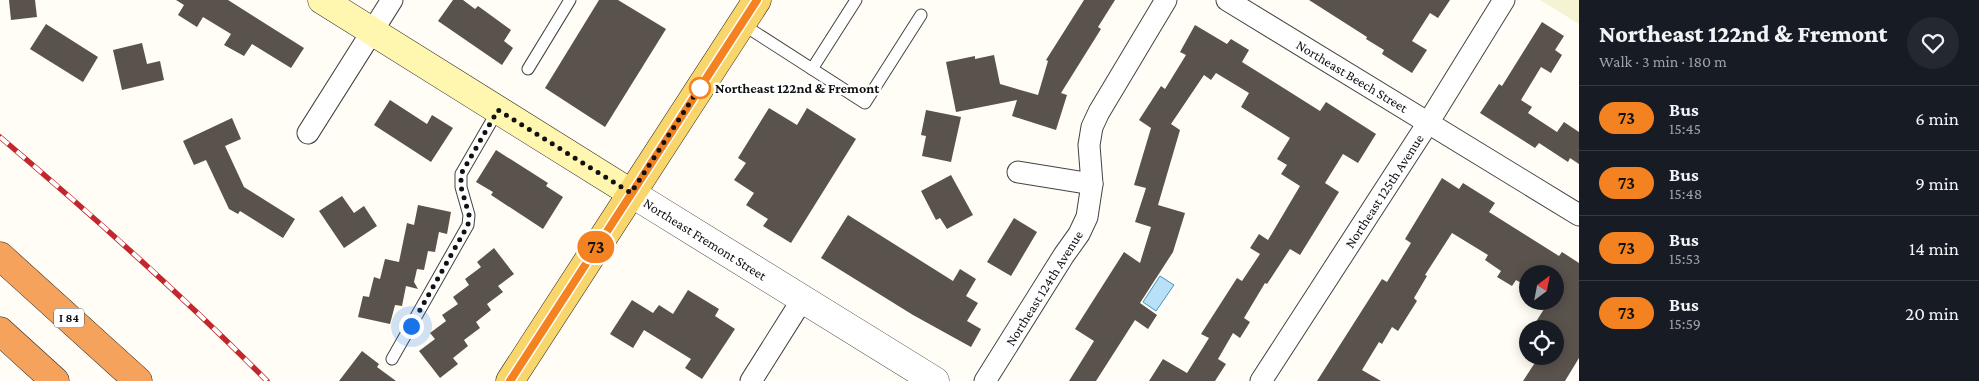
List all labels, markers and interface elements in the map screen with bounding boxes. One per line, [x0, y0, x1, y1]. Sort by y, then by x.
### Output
button: heart [1907, 17, 1959, 69]
text: Northeast 122nd & Fremont [1599, 20, 1887, 47]
street label: Northeast Beech Street [1293, 36, 1411, 116]
text: Walk · 3 min · 180 m [1599, 53, 1727, 70]
marker: Northeast 122nd & Fremont [689, 77, 711, 99]
place label: Northeast 122nd & Fremont [715, 80, 880, 96]
text: Bus [1669, 99, 1699, 120]
text: 73 [1618, 108, 1635, 128]
text: 6 min [1915, 108, 1959, 129]
text: 15:45 [1669, 120, 1701, 137]
street label: Northeast 125th Avenue [1341, 131, 1427, 251]
text: Bus [1669, 164, 1699, 185]
text: 73 [1618, 173, 1635, 193]
text: 9 min [1915, 173, 1959, 194]
text: 15:48 [1669, 185, 1702, 202]
street label: Northeast Fremont Street [641, 195, 770, 284]
street label: Northeast 124th Avenue [1002, 227, 1086, 349]
text: Bus [1669, 229, 1699, 250]
line badge: 73 [574, 231, 618, 263]
text: 73 [587, 237, 605, 257]
text: 73 [1618, 238, 1635, 258]
text: 14 min [1909, 238, 1959, 259]
text: 15:53 [1669, 250, 1700, 267]
north arrow [1519, 265, 1564, 310]
map controls [1519, 265, 1564, 365]
text: Bus [1669, 294, 1699, 315]
text: 73 [1618, 303, 1635, 323]
text: 20 min [1905, 303, 1959, 324]
road number: I 84 [54, 308, 84, 328]
your location [399, 314, 424, 339]
text: 15:59 [1669, 315, 1701, 332]
button: locate [1519, 320, 1564, 365]

